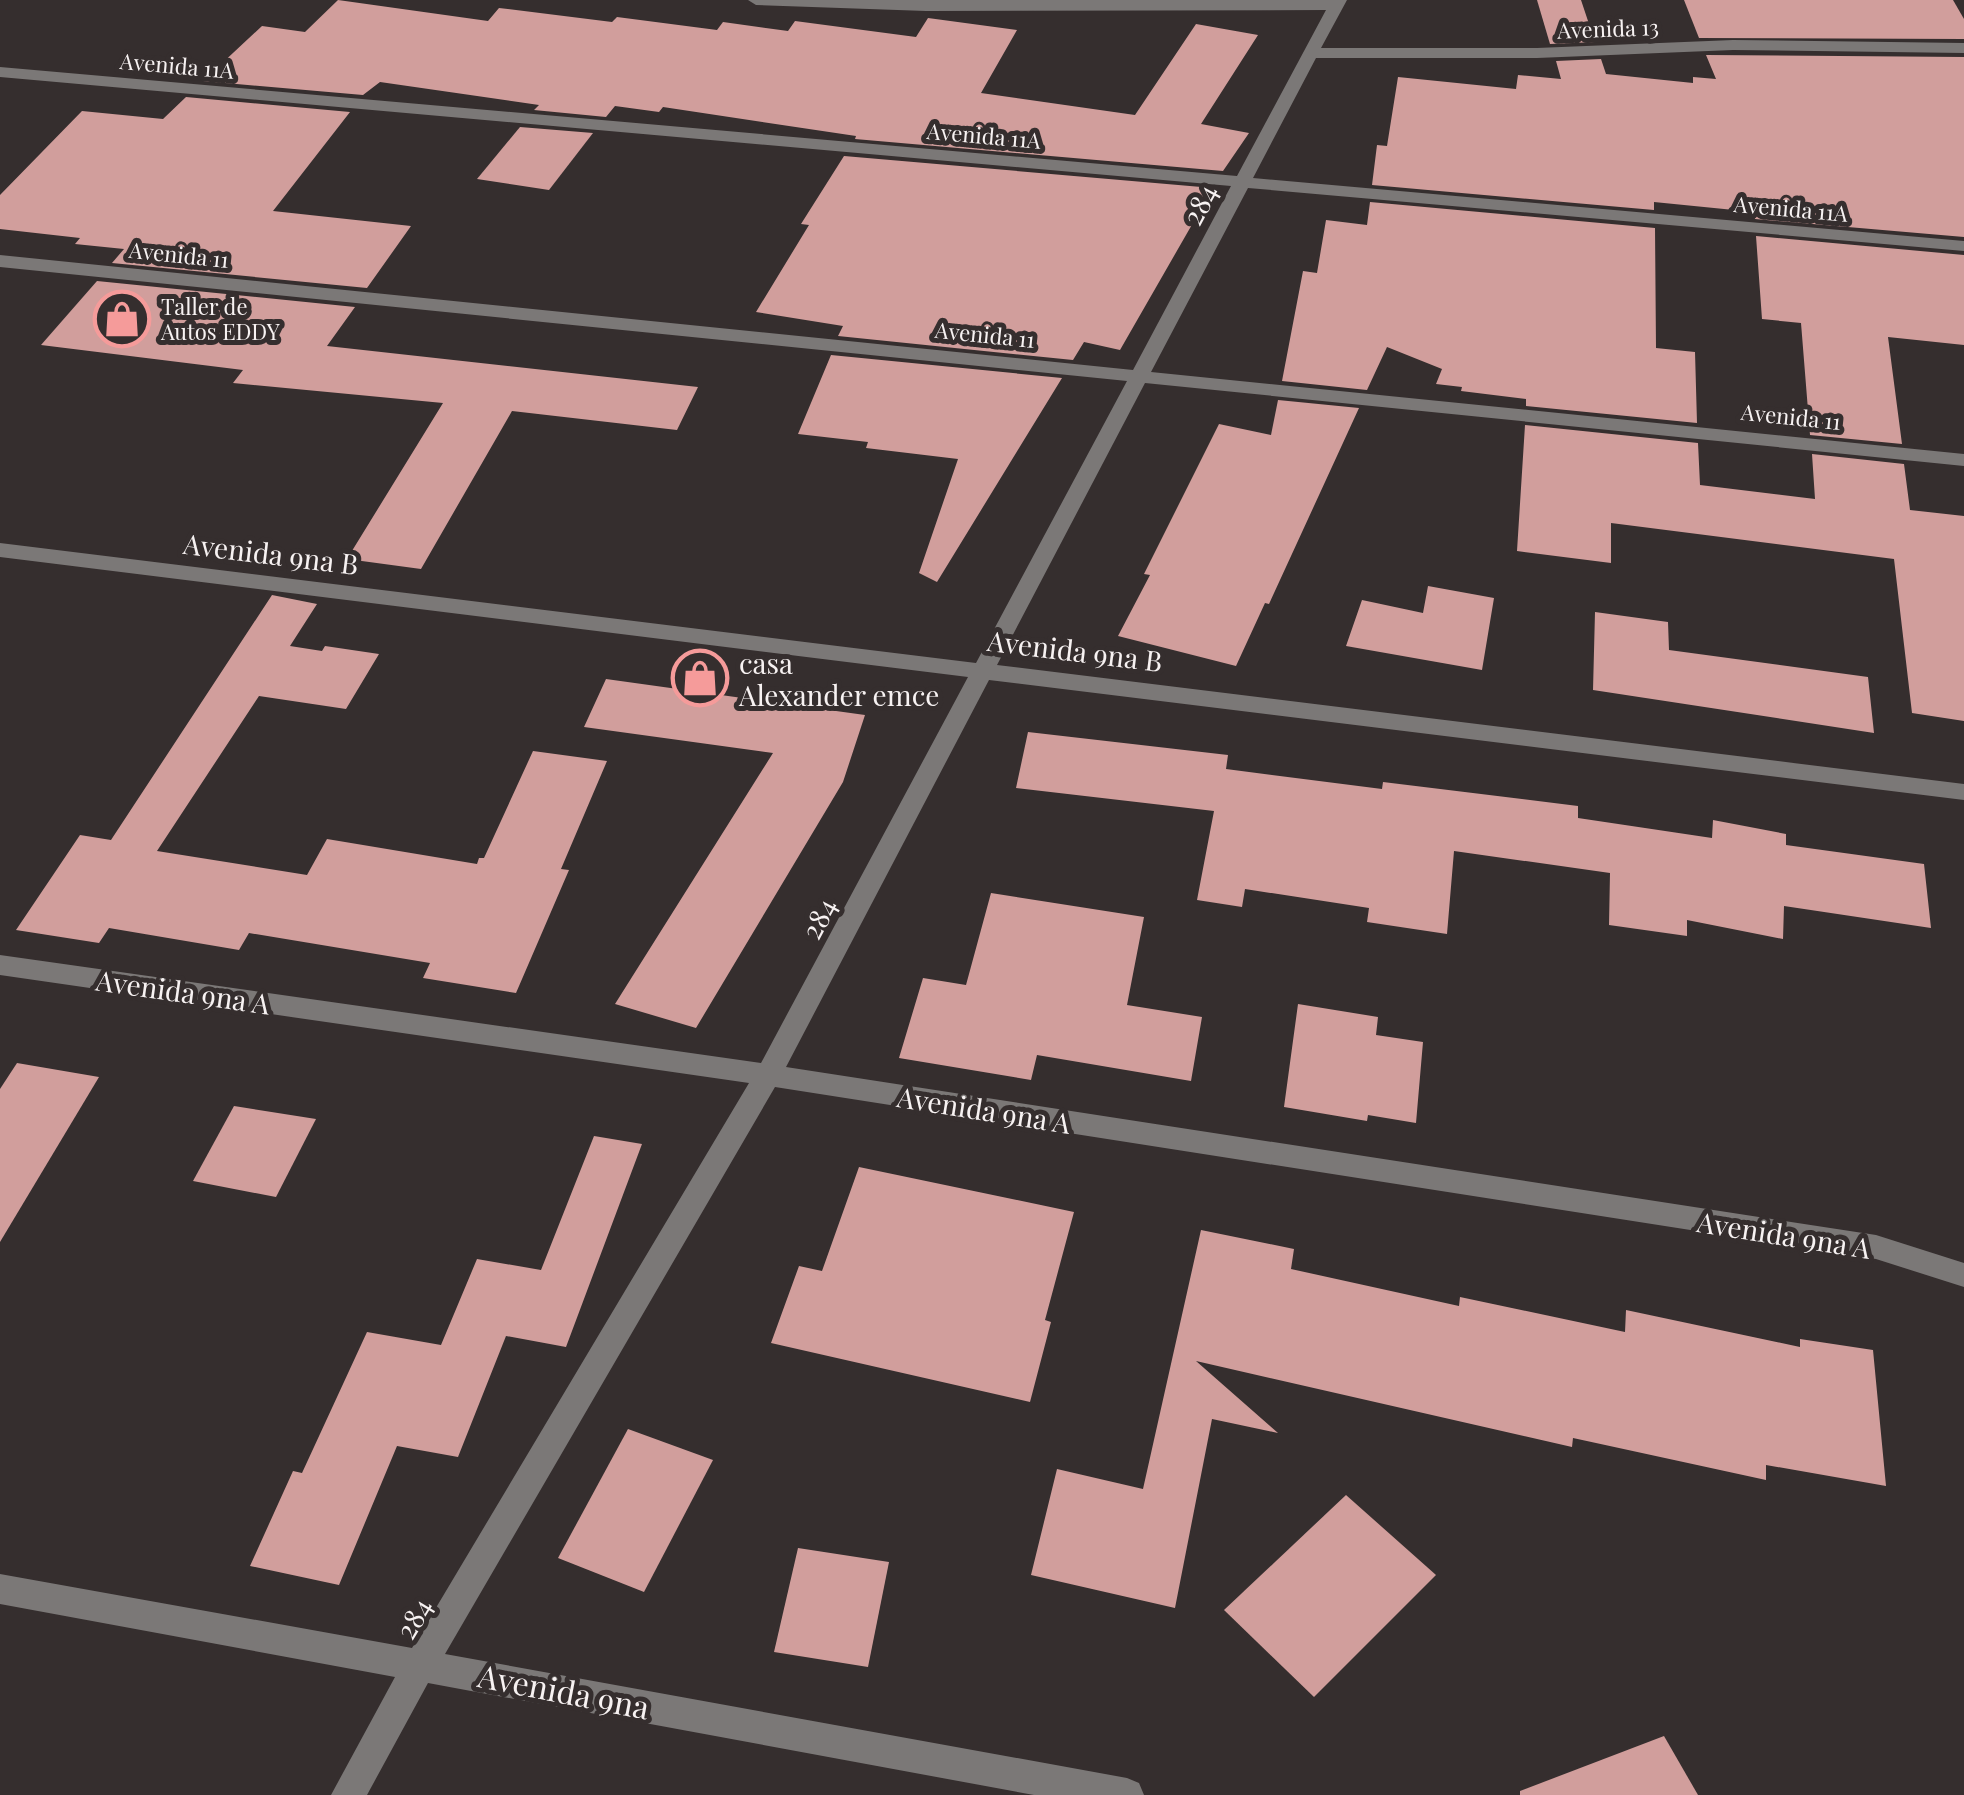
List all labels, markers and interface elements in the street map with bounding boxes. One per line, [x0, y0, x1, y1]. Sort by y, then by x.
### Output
street label: Avenida 13 [1556, 11, 1659, 45]
street label: Avenida 11A [118, 45, 235, 85]
street label: Avenida 11A [925, 115, 1042, 155]
street label: 284 [1173, 177, 1225, 231]
street label: Avenida 11A [1732, 188, 1849, 228]
street label: Avenida 11 [127, 234, 230, 274]
shop icon: Taller de Autos EDDY [92, 289, 152, 349]
place label: Taller de Autos EDDY [160, 291, 280, 346]
street label: Avenida 11 [933, 314, 1036, 354]
street label: Avenida 11 [1739, 396, 1842, 436]
street label: Avenida 9na B [180, 524, 361, 582]
street label: Avenida 9na B [984, 621, 1165, 679]
place label: casa Alexander emce [738, 644, 939, 713]
shop icon: casa Alexander emce [670, 648, 730, 708]
street label: 284 [792, 891, 844, 945]
street label: Avenida 9na A [93, 960, 273, 1022]
street label: Avenida 9na A [894, 1077, 1074, 1141]
street label: Avenida 9na A [1694, 1202, 1874, 1266]
street label: 284 [386, 1591, 440, 1645]
street label: Avenida 9na [474, 1652, 653, 1728]

